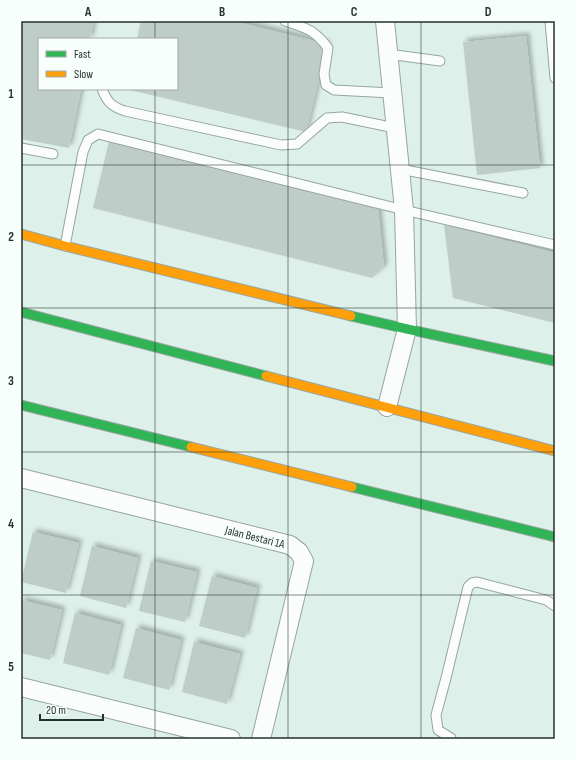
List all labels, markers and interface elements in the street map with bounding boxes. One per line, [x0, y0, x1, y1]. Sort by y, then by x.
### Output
text: A [84, 4, 92, 20]
text: B [219, 4, 225, 20]
text: C [351, 4, 358, 20]
text: D [485, 4, 492, 20]
legend [38, 38, 178, 90]
text: Fast [74, 47, 91, 62]
text: Slow [74, 67, 93, 82]
text: 1 [8, 86, 14, 102]
text: 2 [8, 229, 14, 245]
text: 3 [8, 373, 14, 389]
text: 4 [8, 516, 14, 532]
street label: Jalan Bestari 1A [223, 523, 287, 552]
text: 5 [8, 659, 14, 675]
scale bar [40, 696, 103, 722]
text: 20 m [46, 703, 66, 718]

